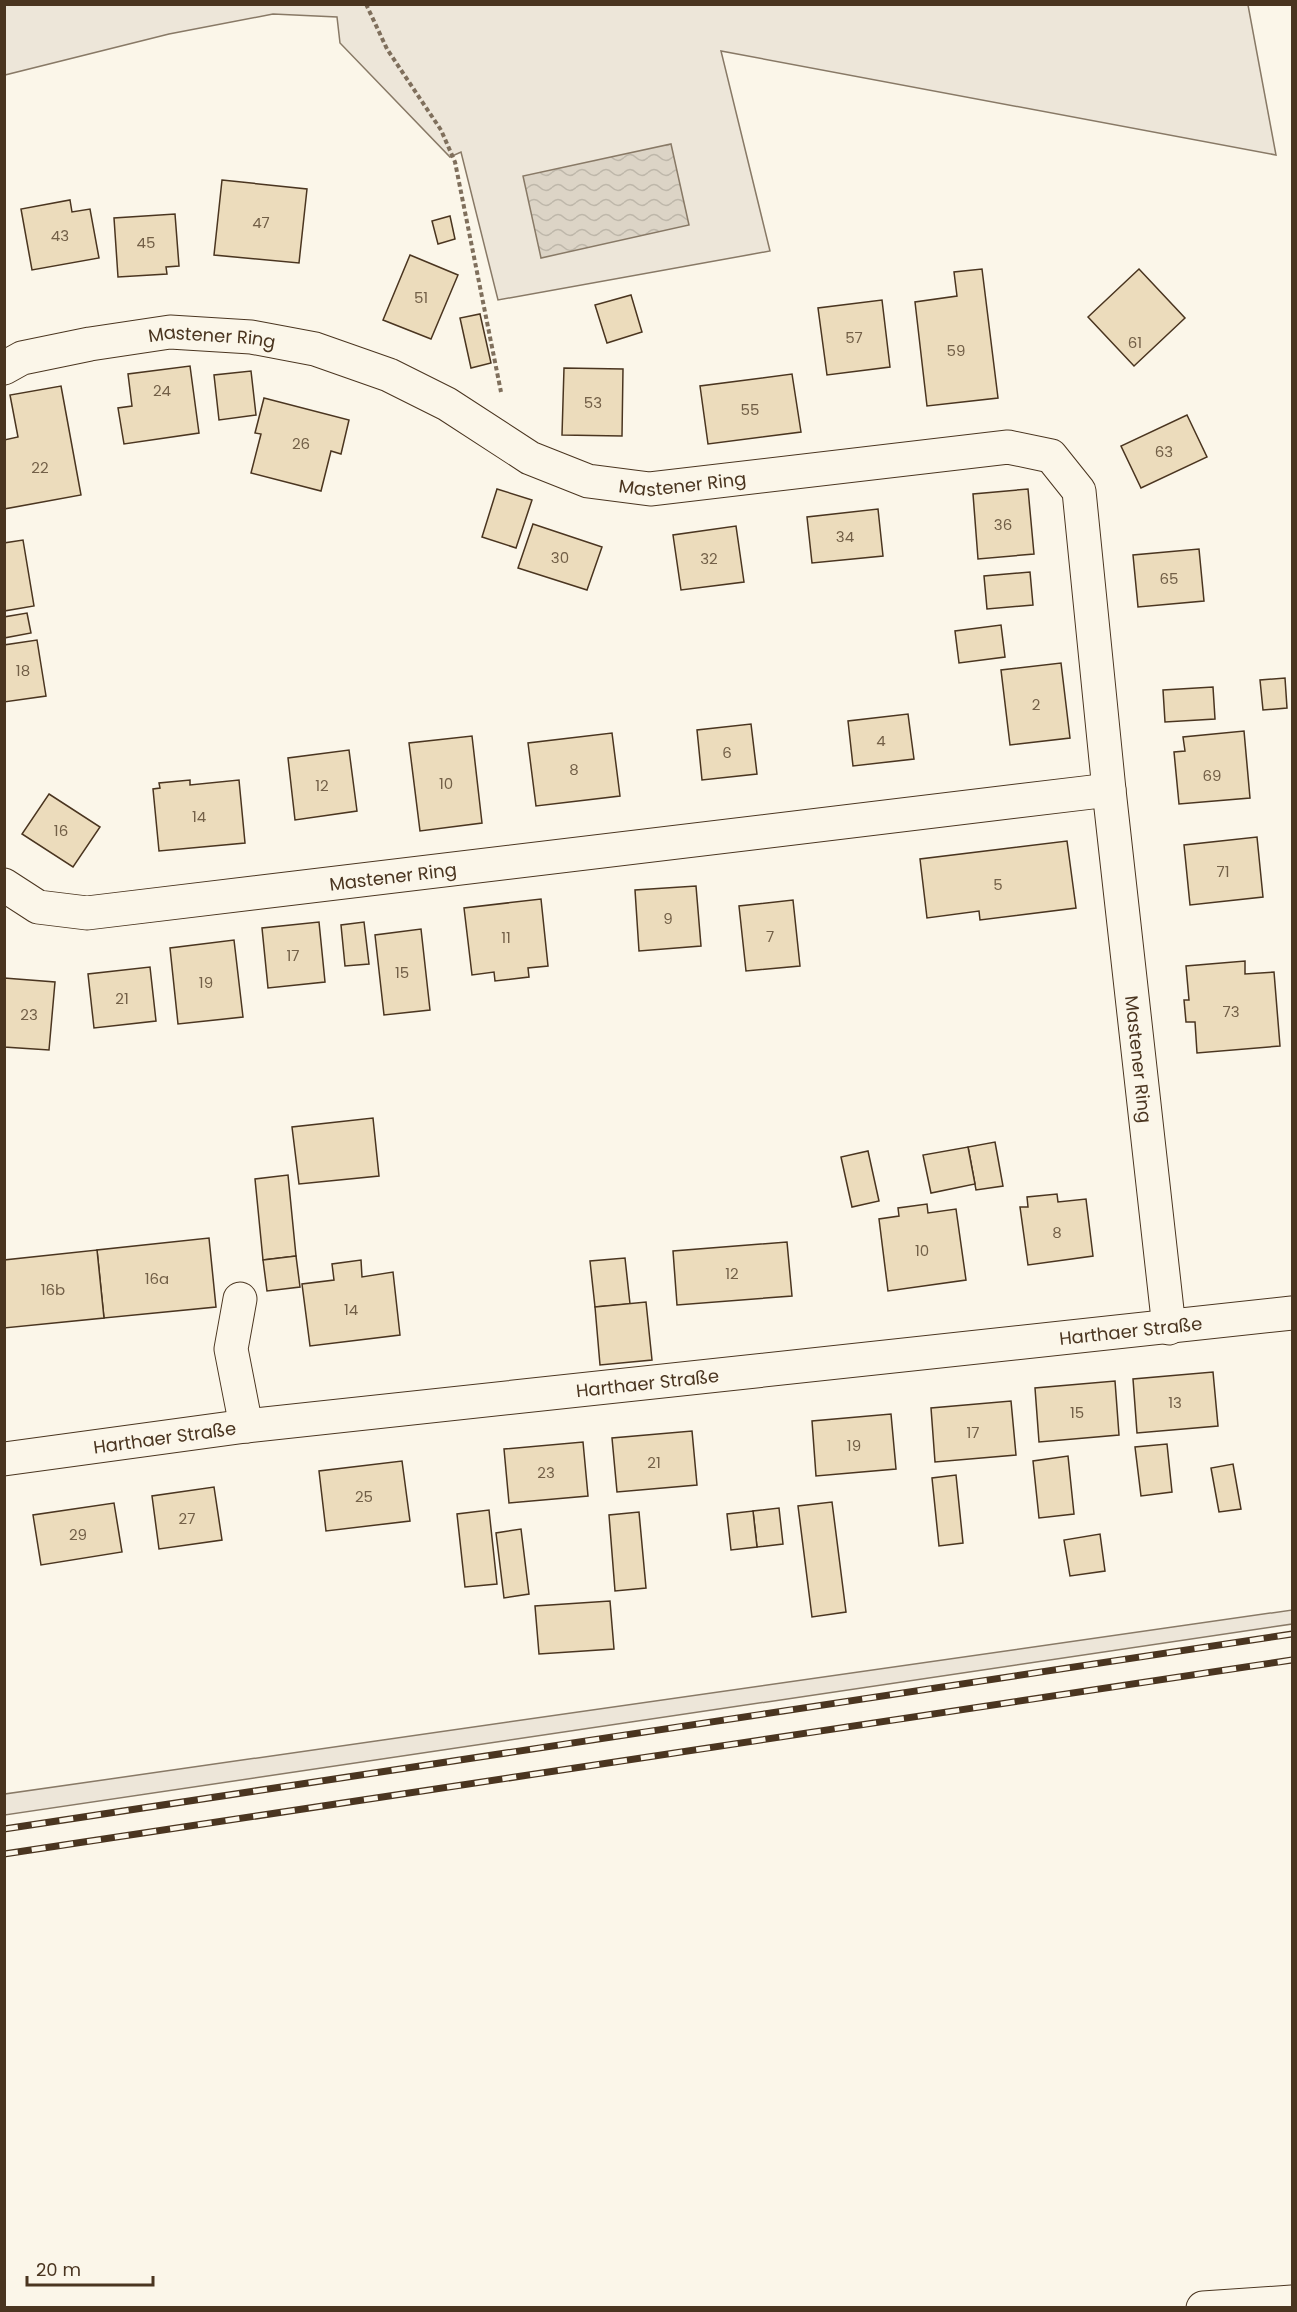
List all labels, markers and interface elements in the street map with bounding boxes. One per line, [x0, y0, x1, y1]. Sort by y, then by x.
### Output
house number: 47 [252, 212, 270, 233]
house number: 43 [51, 225, 69, 246]
house number: 45 [137, 232, 155, 253]
house number: 51 [414, 287, 428, 308]
street label: Mastener Ring [146, 319, 278, 354]
house number: 57 [845, 327, 863, 348]
house number: 61 [1128, 332, 1142, 353]
house number: 59 [947, 340, 965, 361]
house number: 24 [153, 380, 171, 401]
house number: 53 [584, 392, 602, 413]
house number: 55 [741, 399, 759, 420]
house number: 26 [292, 433, 310, 454]
house number: 63 [1155, 441, 1173, 462]
house number: 22 [31, 457, 49, 478]
street label: Mastener Ring [617, 465, 747, 502]
house number: 36 [994, 514, 1012, 535]
house number: 34 [836, 526, 854, 547]
house number: 30 [551, 547, 569, 568]
house number: 32 [700, 548, 718, 569]
house number: 65 [1160, 568, 1178, 589]
house number: 18 [16, 660, 30, 681]
house number: 2 [1032, 694, 1040, 715]
house number: 4 [876, 730, 886, 751]
house number: 6 [722, 742, 732, 763]
house number: 8 [569, 759, 579, 780]
house number: 69 [1203, 765, 1221, 786]
house number: 10 [439, 773, 453, 794]
house number: 12 [315, 775, 329, 796]
house number: 14 [192, 806, 206, 827]
house number: 16 [54, 820, 68, 841]
street label: Mastener Ring [328, 856, 458, 896]
house number: 71 [1217, 861, 1230, 882]
house number: 5 [993, 874, 1003, 895]
house number: 9 [663, 908, 673, 929]
house number: 7 [766, 926, 774, 947]
house number: 11 [501, 927, 511, 948]
house number: 17 [287, 945, 300, 966]
house number: 15 [395, 962, 409, 983]
house number: 19 [199, 972, 213, 993]
house number: 21 [115, 988, 129, 1009]
street label: Mastener Ring [1119, 994, 1159, 1124]
house number: 73 [1222, 1001, 1240, 1022]
house number: 23 [20, 1004, 38, 1025]
house number: 8 [1052, 1222, 1062, 1243]
house number: 10 [915, 1240, 929, 1261]
house number: 12 [725, 1263, 739, 1284]
house number: 16a [145, 1268, 169, 1289]
house number: 16b [41, 1279, 65, 1300]
house number: 14 [344, 1299, 358, 1320]
street label: Harthaer Straße [1058, 1310, 1203, 1351]
street label: Harthaer Straße [575, 1362, 720, 1403]
house number: 13 [1168, 1392, 1182, 1413]
house number: 15 [1070, 1402, 1084, 1423]
street label: Harthaer Straße [92, 1415, 237, 1459]
house number: 17 [967, 1422, 980, 1443]
house number: 19 [847, 1435, 861, 1456]
house number: 21 [647, 1452, 661, 1473]
house number: 23 [537, 1462, 555, 1483]
house number: 25 [355, 1486, 373, 1507]
house number: 27 [179, 1508, 195, 1529]
house number: 29 [69, 1524, 87, 1545]
scale bar [27, 2249, 153, 2287]
text: 20 m [36, 2257, 81, 2282]

